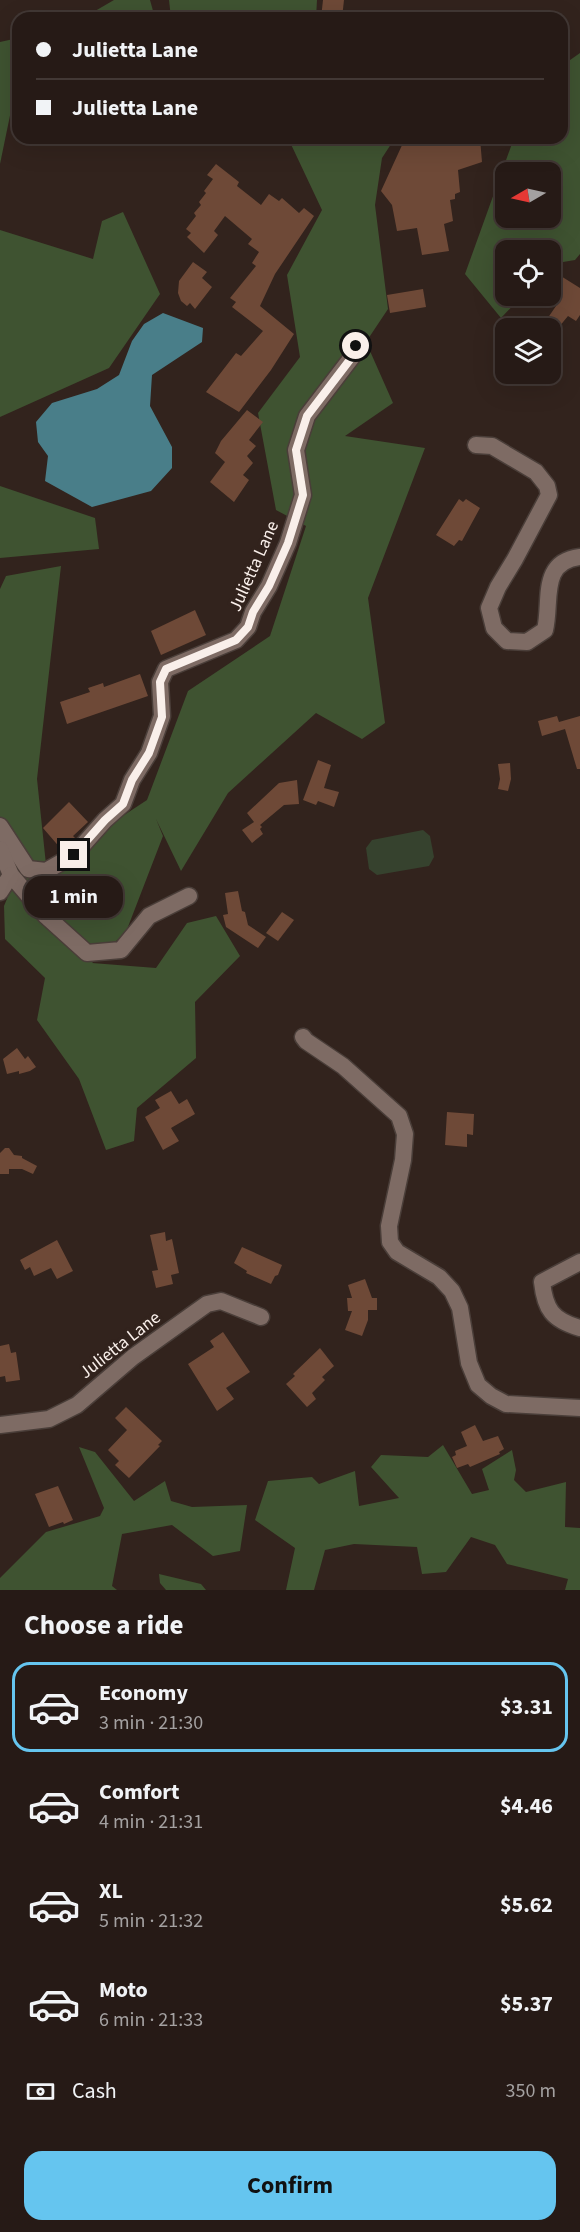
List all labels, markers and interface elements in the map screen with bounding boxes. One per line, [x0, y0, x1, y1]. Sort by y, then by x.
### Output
text: Julietta Lane [72, 34, 198, 66]
text: Julietta Lane [72, 92, 198, 124]
north arrow [495, 162, 561, 228]
map controls [495, 162, 561, 384]
button: locate [495, 240, 561, 306]
button: layers [495, 318, 561, 384]
route start [342, 332, 369, 359]
street label: Julietta Lane [223, 517, 285, 615]
route end [60, 841, 87, 868]
callout: 1 min [25, 876, 124, 918]
text: 1 min [49, 883, 98, 911]
street label: Julietta Lane [74, 1305, 166, 1385]
text: Choose a ride [24, 1606, 184, 1645]
text: Economy [99, 1677, 188, 1709]
icon: car [27, 1680, 81, 1734]
text: $3.31 [500, 1691, 553, 1723]
text: 3 min · 21:30 [99, 1709, 203, 1737]
text: Comfort [99, 1776, 180, 1808]
icon: car [27, 1779, 81, 1833]
text: $4.46 [500, 1790, 553, 1822]
text: 4 min · 21:31 [99, 1808, 203, 1836]
text: XL [99, 1875, 123, 1907]
icon: car [27, 1878, 81, 1932]
text: $5.62 [500, 1889, 553, 1921]
text: 5 min · 21:32 [99, 1907, 203, 1935]
text: Moto [99, 1974, 148, 2006]
icon: car [27, 1977, 81, 2031]
text: $5.37 [500, 1988, 553, 2020]
text: 6 min · 21:33 [99, 2006, 203, 2034]
icon: cash [24, 2075, 57, 2108]
text: Cash [72, 2075, 117, 2107]
text: 350 m [506, 2077, 556, 2105]
button: Confirm [24, 2151, 556, 2220]

